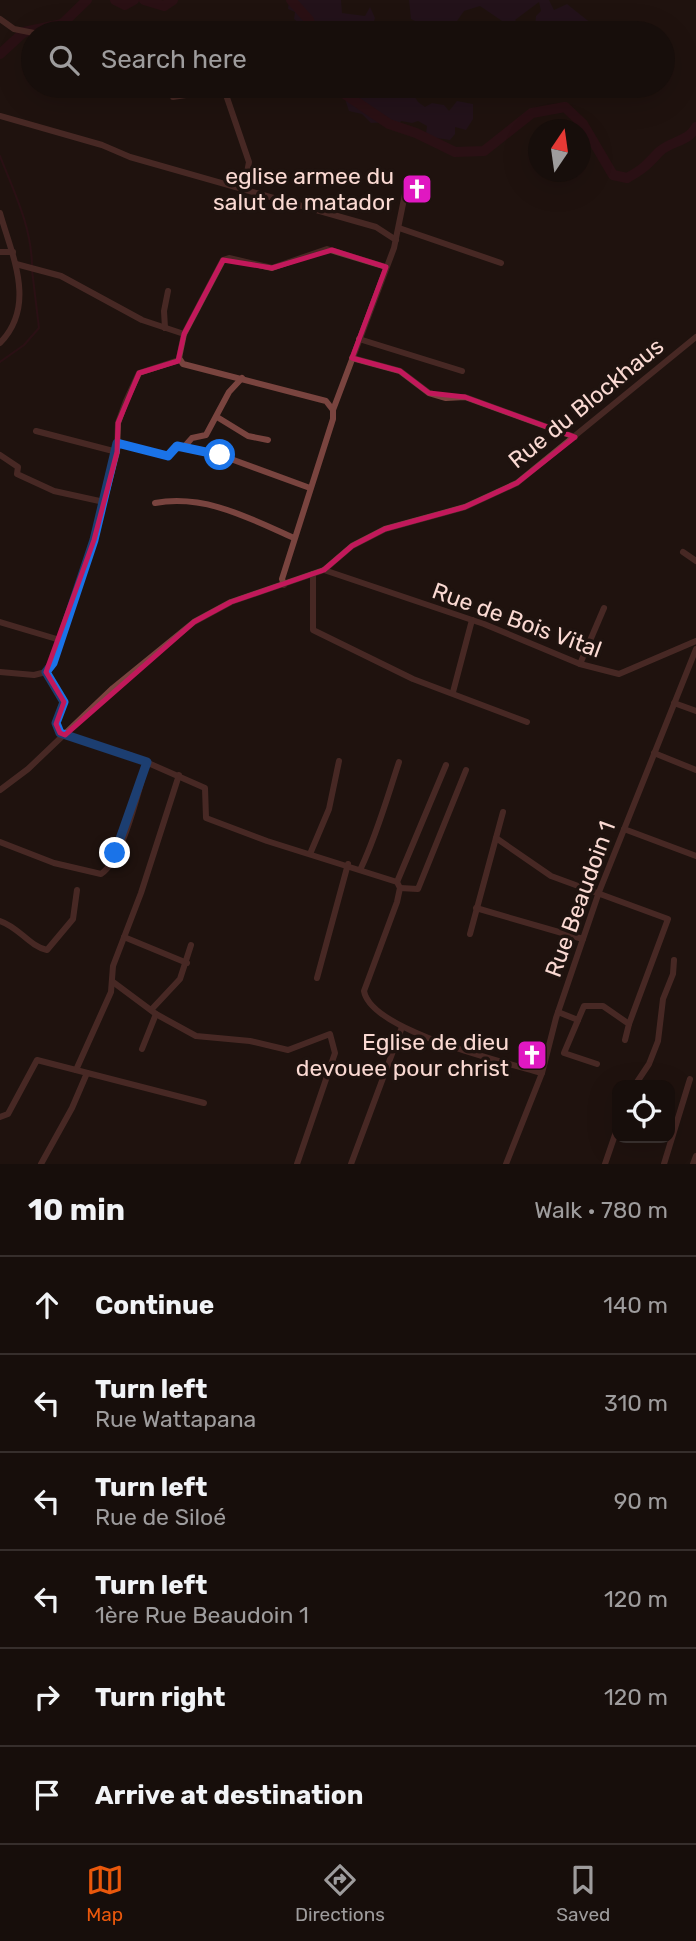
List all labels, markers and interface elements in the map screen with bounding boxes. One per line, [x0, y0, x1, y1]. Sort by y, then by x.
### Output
search box [21, 21, 675, 98]
icon: search [45, 41, 83, 79]
text: Search here [101, 44, 247, 75]
north arrow [528, 119, 591, 182]
place label: eglise armee du salut de matador [213, 162, 394, 216]
church icon: eglise armee du salut de matador [400, 172, 434, 206]
street label: Rue du Blockhaus [503, 332, 669, 474]
route start [204, 439, 235, 470]
street label: Rue de Bois Vital [428, 576, 606, 664]
street label: Rue Beaudoin 1 [539, 817, 621, 981]
route end [99, 837, 130, 868]
place label: Eglise de dieu devouee pour christ [296, 1028, 509, 1082]
church icon: Eglise de dieu devouee pour christ [515, 1038, 549, 1072]
map controls [612, 1080, 675, 1143]
button: locate [612, 1080, 675, 1143]
text: 10 min [28, 1192, 125, 1228]
text: Walk · 780 m [534, 1196, 668, 1224]
icon: ahead [28, 1286, 66, 1324]
text: Continue [95, 1290, 214, 1321]
text: 140 m [603, 1291, 668, 1319]
text: Turn left [95, 1374, 207, 1405]
icon: left [28, 1384, 66, 1422]
text: 310 m [604, 1389, 668, 1417]
text: Rue Wattapana [95, 1405, 256, 1433]
text: Turn left [95, 1472, 207, 1503]
icon: left [28, 1482, 66, 1520]
text: 90 m [614, 1487, 668, 1515]
text: Rue de Siloé [95, 1503, 226, 1531]
text: Turn left [95, 1570, 207, 1601]
icon: left [28, 1580, 66, 1618]
text: 120 m [604, 1585, 668, 1613]
text: 1ère Rue Beaudoin 1 [95, 1601, 309, 1629]
icon: right [28, 1678, 66, 1716]
text: Turn right [95, 1682, 225, 1713]
text: 120 m [604, 1683, 668, 1711]
icon: arrive [28, 1776, 66, 1814]
text: Arrive at destination [95, 1780, 363, 1811]
tab: Map [86, 1861, 124, 1926]
tab: Directions [295, 1861, 385, 1926]
tab: Saved [556, 1861, 610, 1926]

